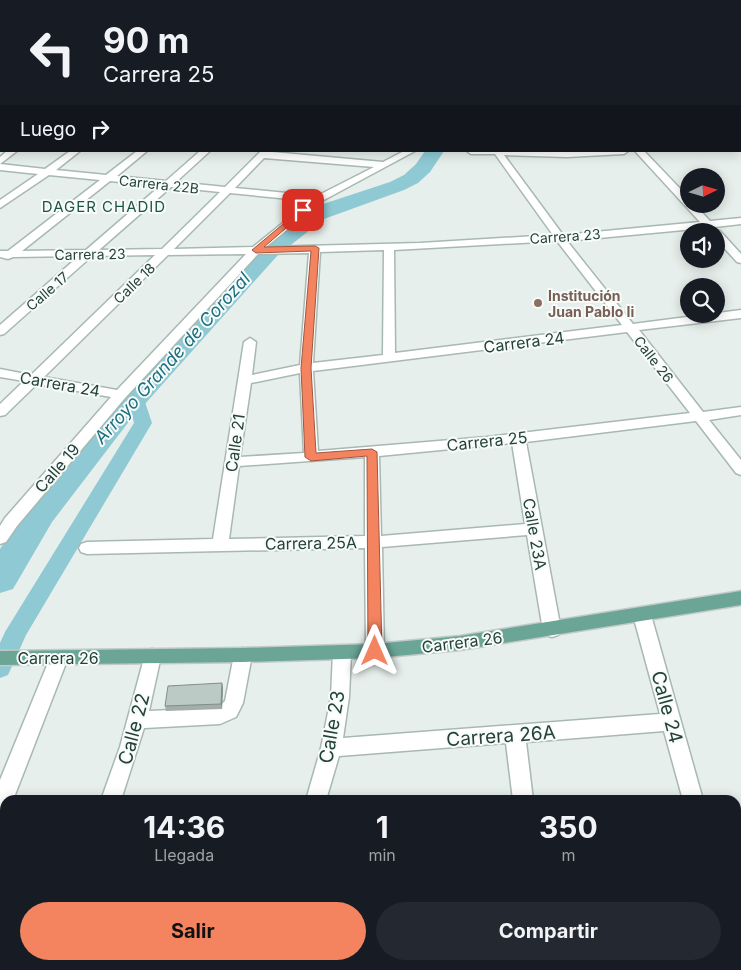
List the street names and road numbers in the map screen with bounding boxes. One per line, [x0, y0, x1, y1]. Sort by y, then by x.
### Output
street label: Carrera 22B [118, 171, 200, 197]
street label: Carrera 23 [529, 225, 601, 247]
street label: Carrera 23 [54, 245, 126, 263]
street label: Calle 18 [110, 259, 158, 307]
street label: Calle 17 [22, 268, 72, 314]
street label: Carrera 24 [482, 327, 566, 357]
street label: Calle 26 [631, 332, 677, 386]
street label: Carrera 24 [18, 367, 102, 401]
street label: Calle 21 [221, 413, 249, 473]
street label: Carrera 25 [446, 427, 528, 455]
street label: Calle 19 [30, 439, 84, 497]
street label: Calle 23A [519, 496, 551, 572]
street label: Carrera 25A [265, 532, 357, 554]
street label: Carrera 26 [420, 627, 504, 657]
street label: Carrera 26 [17, 648, 99, 668]
street label: Calle 24 [646, 668, 688, 746]
street label: Calle 23 [314, 689, 350, 765]
street label: Calle 22 [113, 691, 155, 767]
street label: Carrera 26A [446, 721, 556, 751]

